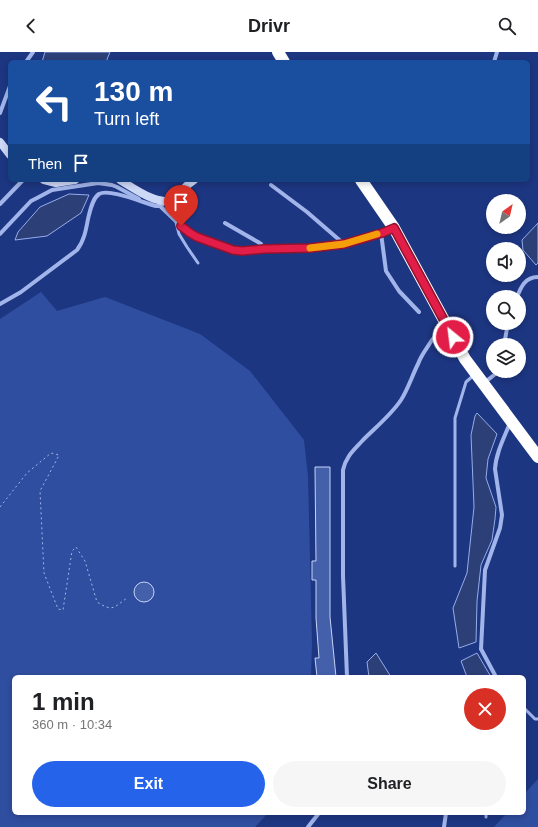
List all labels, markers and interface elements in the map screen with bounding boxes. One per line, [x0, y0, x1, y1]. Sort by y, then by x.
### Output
icon: back [20, 15, 42, 37]
icon: search [496, 15, 518, 37]
text: Drivr [248, 16, 290, 36]
icon: left [28, 76, 80, 128]
text: 130 m [94, 76, 173, 107]
text: Turn left [94, 109, 159, 129]
icon: arrive [70, 152, 92, 174]
text: Then [28, 155, 62, 172]
pin [164, 185, 198, 226]
icon: arrive [170, 191, 192, 213]
north arrow [486, 194, 526, 234]
map controls [486, 194, 526, 378]
button: sound [486, 242, 526, 282]
button: search [486, 290, 526, 330]
position arrow [432, 316, 474, 358]
button: layers [486, 338, 526, 378]
text: 1 min [32, 688, 95, 715]
button: close [464, 688, 506, 730]
text: 360 m · 10:34 [32, 717, 112, 732]
button: Exit [32, 761, 265, 807]
button: Share [273, 761, 506, 807]

